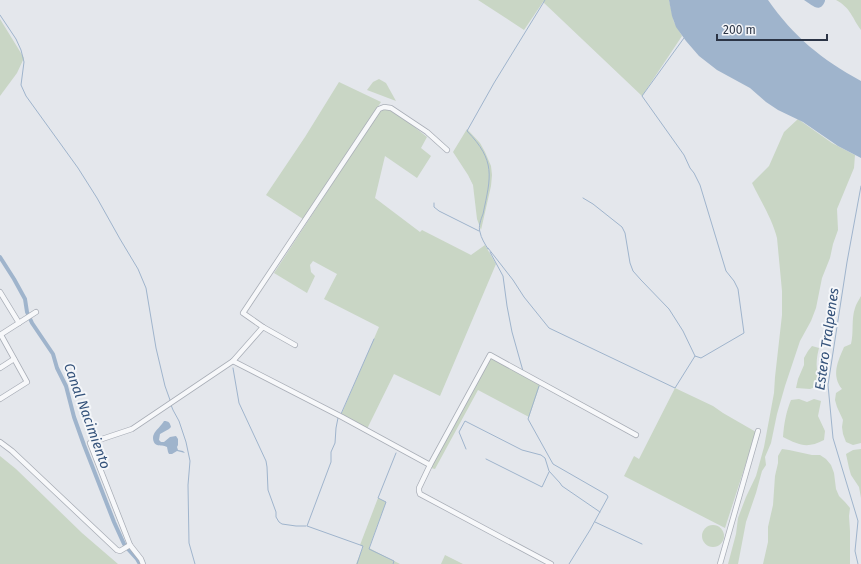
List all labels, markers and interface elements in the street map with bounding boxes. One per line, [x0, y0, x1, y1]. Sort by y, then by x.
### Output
scale bar [717, 16, 827, 42]
text: 200 m [723, 23, 756, 37]
water label: Estero Tralpenes [811, 286, 843, 391]
water label: Canal Nacimiento [60, 361, 114, 471]

